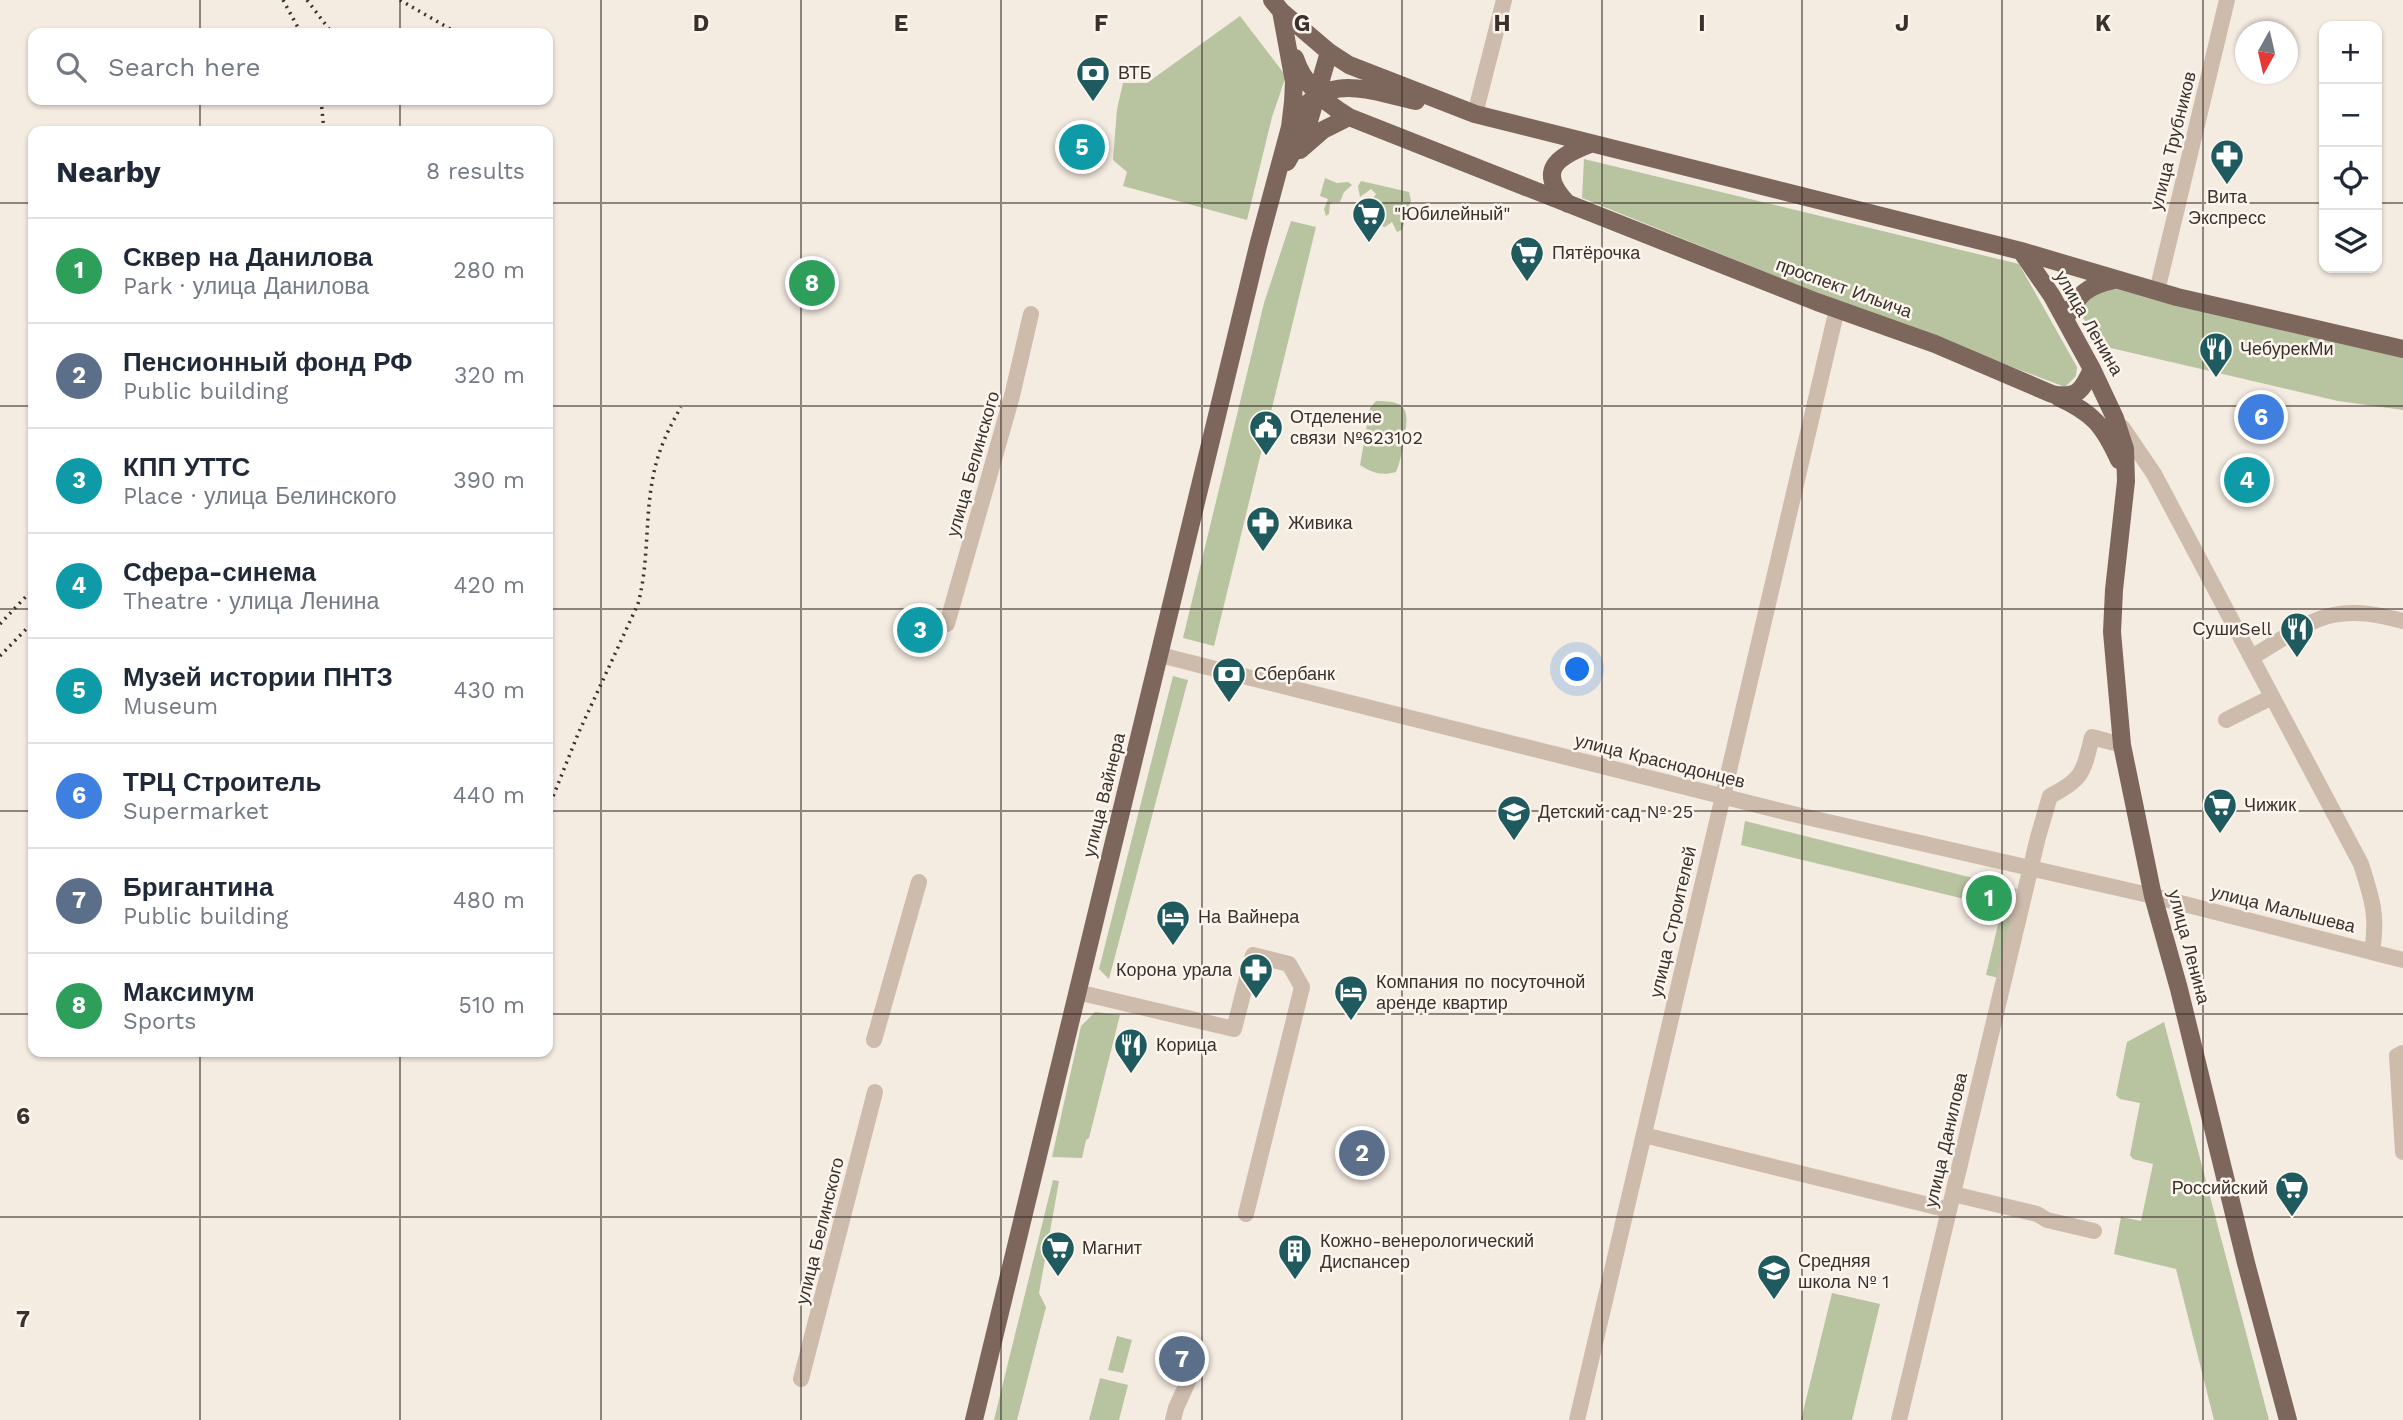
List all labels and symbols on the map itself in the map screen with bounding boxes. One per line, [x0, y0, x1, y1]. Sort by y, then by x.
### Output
text: D [693, 10, 709, 37]
text: E [894, 10, 908, 37]
text: F [1094, 10, 1108, 37]
text: G [1294, 10, 1310, 37]
text: H [1493, 10, 1511, 37]
text: I [1698, 10, 1706, 37]
text: J [1895, 10, 1909, 37]
text: K [2095, 10, 2111, 37]
north arrow [2235, 21, 2298, 84]
bank icon: ВТБ [1074, 54, 1112, 103]
place label: ВТБ [1118, 62, 1152, 83]
street label: улица Трубников [2145, 69, 2200, 213]
pin: 5 [1059, 121, 1105, 173]
pharmacy icon: Вита Экспресс [2208, 137, 2246, 186]
place label: Вита Экспресс [2188, 186, 2266, 228]
supermarket icon: "Юбилейный" [1350, 195, 1388, 244]
place label: "Юбилейный" [1394, 203, 1511, 224]
supermarket icon: Пятёрочка [1508, 234, 1546, 283]
place label: Пятёрочка [1552, 242, 1641, 263]
street label: проспект Ильича [1773, 253, 1916, 322]
pin: 8 [789, 257, 835, 309]
street label: улица Ленина [2051, 267, 2128, 380]
restaurant icon: ЧебурекМи [2197, 330, 2235, 379]
place label: ЧебурекМи [2240, 338, 2333, 359]
street label: улица Белинского [942, 389, 1003, 539]
pin: 6 [2238, 391, 2284, 443]
place label: Отделение связи №623102 [1290, 406, 1423, 448]
public building icon: Отделение связи №623102 [1247, 408, 1285, 457]
pin: 4 [2224, 454, 2270, 506]
pharmacy icon: Живика [1244, 504, 1282, 553]
place label: Живика [1288, 512, 1354, 533]
pin: 3 [897, 604, 943, 656]
restaurant icon: СушиSell [2278, 610, 2316, 659]
place label: СушиSell [2193, 618, 2272, 639]
your location [1560, 652, 1594, 686]
bank icon: Сбербанк [1210, 655, 1248, 704]
place label: Сбербанк [1254, 663, 1335, 684]
street label: улица Вайнера [1078, 729, 1129, 859]
street label: улица Краснодонцев [1573, 729, 1747, 792]
supermarket icon: Чижик [2201, 786, 2239, 835]
school or university icon: Детский сад № 25 [1495, 793, 1533, 842]
place label: Чижик [2244, 794, 2296, 815]
place label: Детский сад № 25 [1538, 801, 1693, 822]
street label: улица Строителей [1645, 844, 1700, 1000]
pin: 1 [1966, 872, 2012, 924]
street label: улица Малышева [2209, 880, 2358, 937]
street label: улица Ленина [2164, 887, 2215, 1007]
hotel icon: На Вайнера [1154, 898, 1192, 947]
place label: На Вайнера [1198, 906, 1300, 927]
pharmacy icon: Корона урала [1237, 951, 1275, 1000]
place label: Корона урала [1116, 959, 1233, 980]
place label: Компания по посуточной аренде квартир [1376, 971, 1585, 1013]
hotel icon: Компания по посуточной аренде квартир [1332, 973, 1370, 1022]
restaurant icon: Корица [1112, 1026, 1150, 1075]
place label: Корица [1156, 1034, 1218, 1055]
street label: улица Данилова [1920, 1069, 1971, 1209]
text: 6 [16, 1103, 30, 1130]
pin: 2 [1339, 1127, 1385, 1179]
street label: улица Белинского [791, 1155, 848, 1306]
supermarket icon: Российский [2273, 1169, 2311, 1218]
place label: Российский [2172, 1177, 2268, 1198]
supermarket icon: Магнит [1039, 1229, 1077, 1278]
place label: Кожно-венерологический Диспансер [1320, 1230, 1534, 1272]
building icon: Кожно-венерологический Диспансер [1276, 1232, 1314, 1281]
place label: Магнит [1082, 1237, 1142, 1258]
place label: Средняя школа № 1 [1798, 1250, 1889, 1292]
school or university icon: Средняя школа № 1 [1755, 1252, 1793, 1301]
text: 7 [16, 1306, 30, 1333]
pin: 7 [1159, 1333, 1205, 1385]

